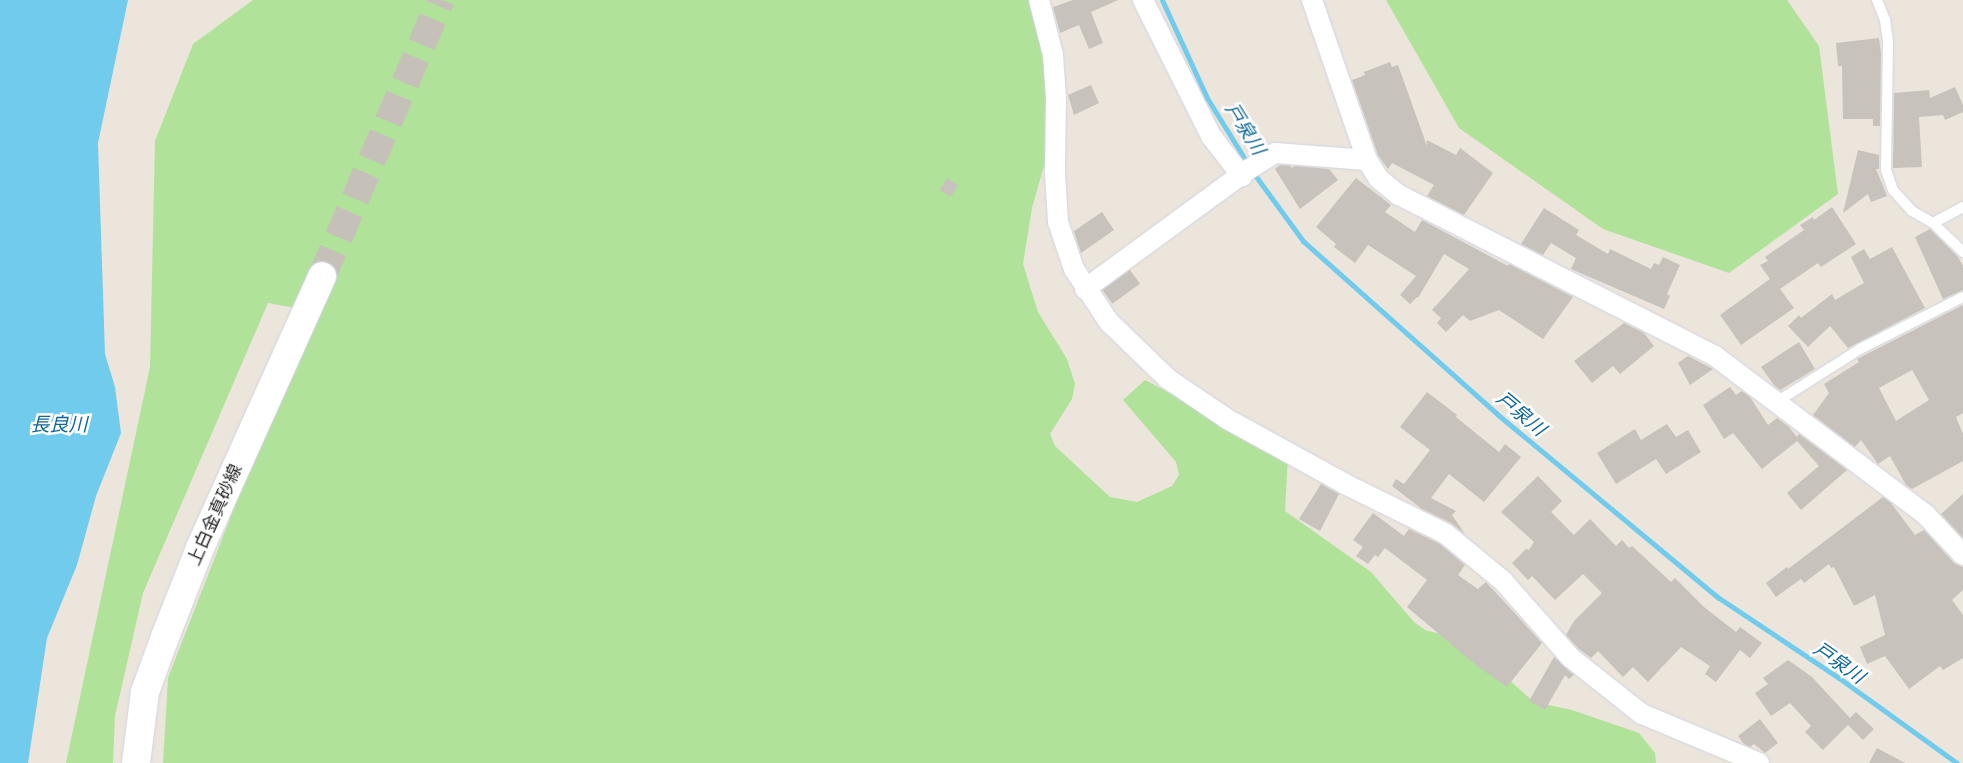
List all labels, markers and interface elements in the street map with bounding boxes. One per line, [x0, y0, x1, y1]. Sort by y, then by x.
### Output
water label: 戸泉川 [1220, 99, 1270, 159]
water label: 戸泉川 [1492, 387, 1550, 441]
water label: 長良川 [31, 414, 87, 436]
street label: 上白金真砂線 [183, 461, 247, 569]
water label: 戸泉川 [1809, 637, 1869, 689]

